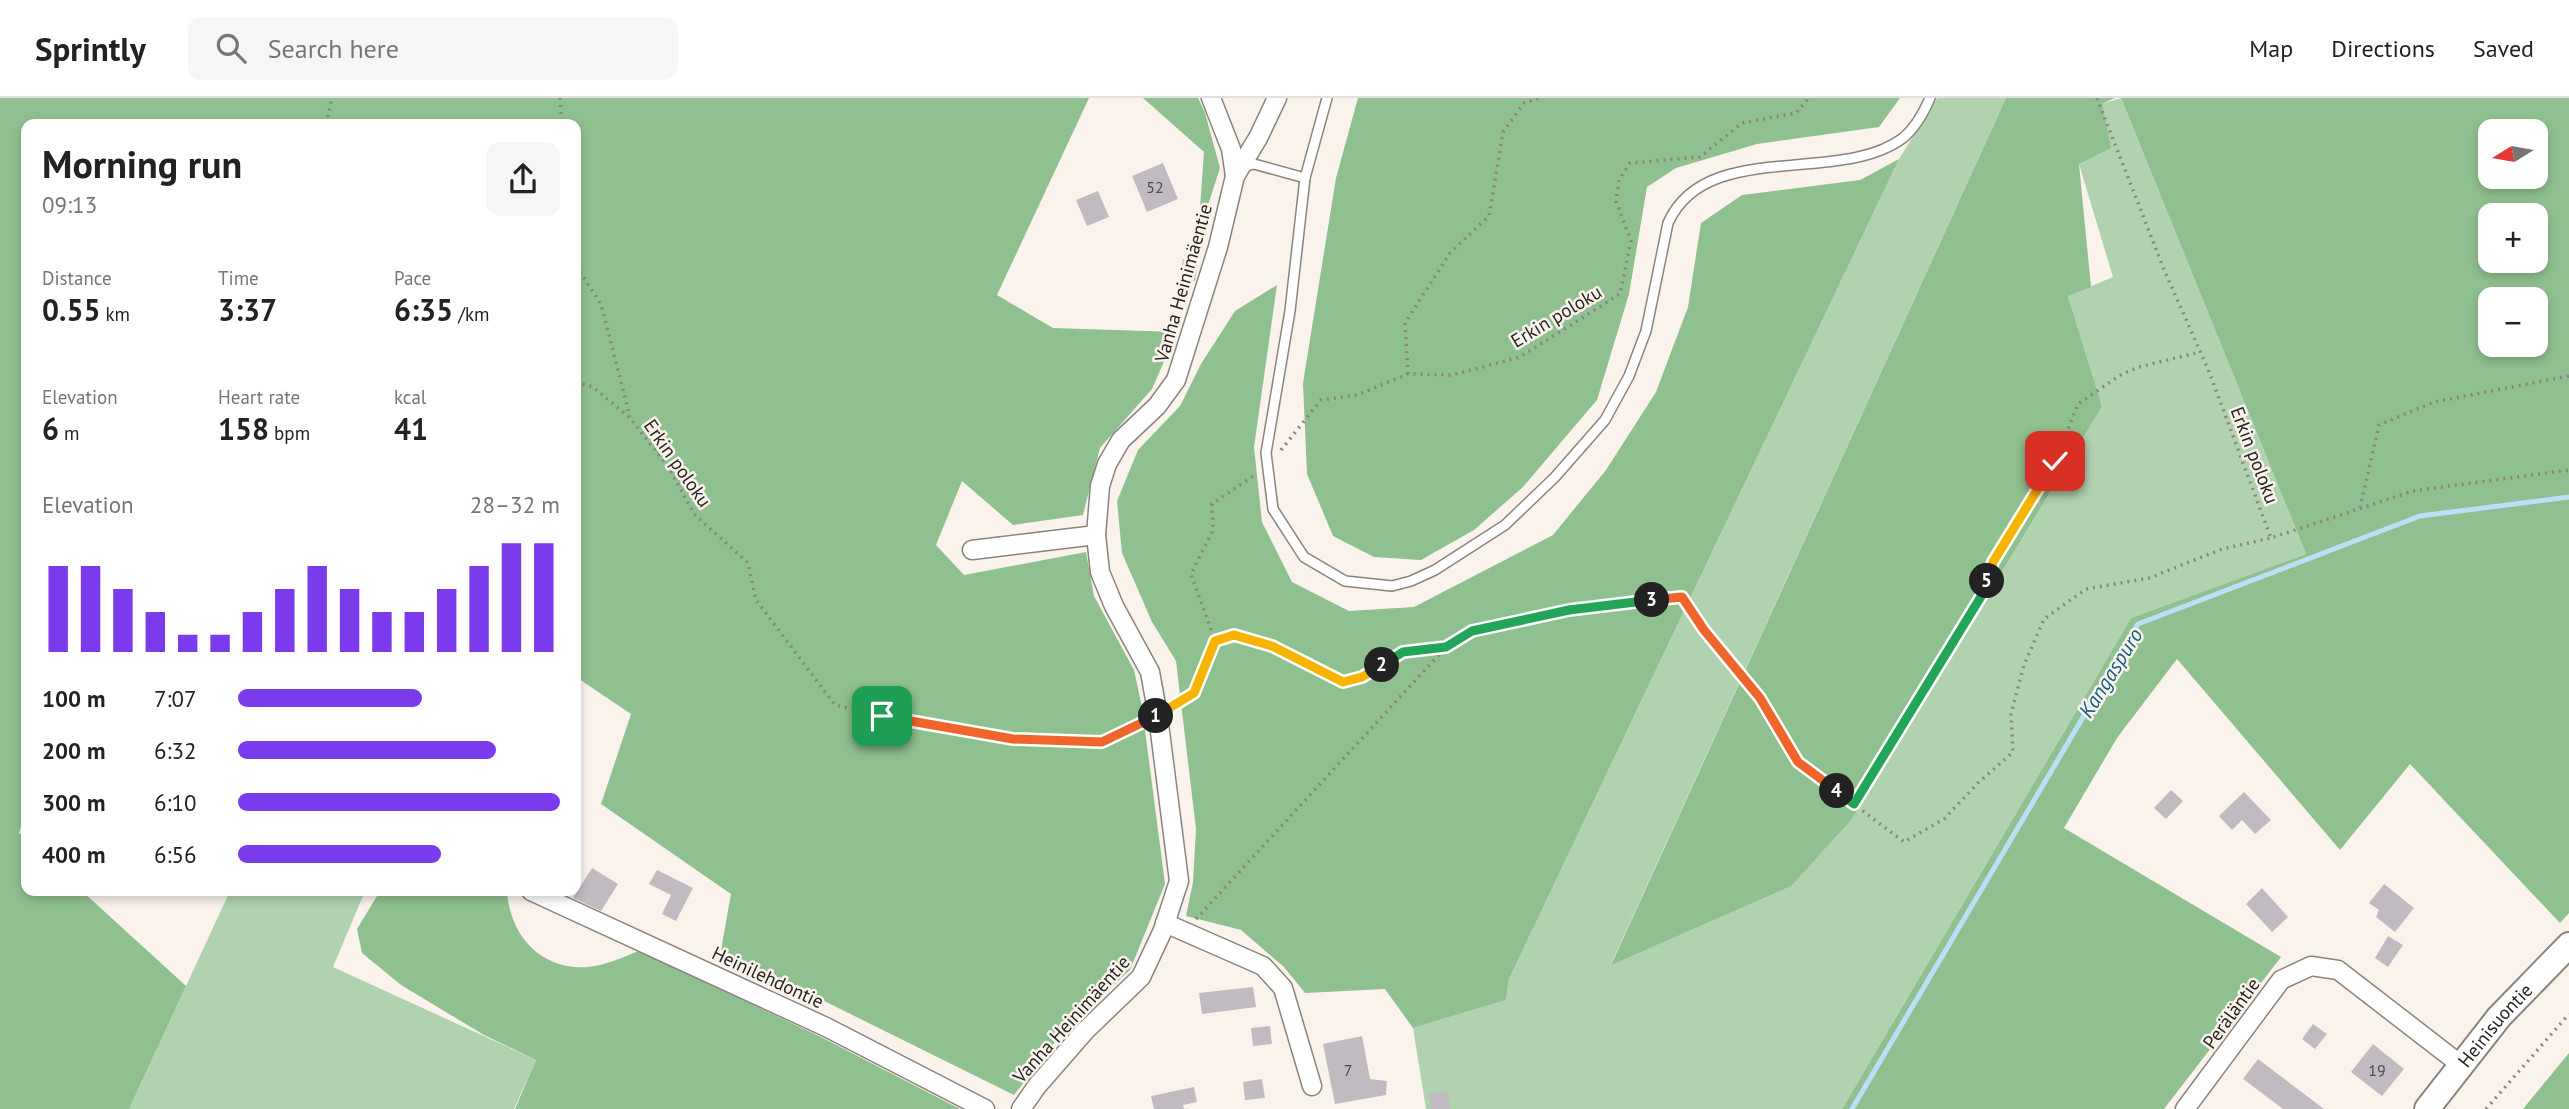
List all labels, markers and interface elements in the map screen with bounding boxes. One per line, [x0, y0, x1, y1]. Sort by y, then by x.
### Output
search box [188, 17, 678, 80]
text: Sprintly [35, 27, 146, 70]
icon: search [212, 29, 250, 67]
text: Search here [268, 32, 399, 65]
text: Map [2249, 33, 2293, 64]
text: Directions [2331, 33, 2435, 64]
text: Saved [2473, 33, 2534, 64]
north arrow [2478, 119, 2548, 189]
map controls [2478, 119, 2548, 357]
text: Morning run [42, 139, 242, 188]
button: share [486, 142, 560, 216]
house number: 52 [1146, 177, 1164, 197]
text: 09:13 [42, 190, 97, 219]
street label: Vanha Heinimäentie [1149, 201, 1217, 366]
button: + [2478, 203, 2548, 273]
text: Distance [42, 266, 112, 290]
text: Time [218, 266, 259, 290]
text: Pace [394, 266, 431, 290]
street label: Erkin poloku [1506, 279, 1606, 353]
button: − [2478, 287, 2548, 357]
text: 0.55 [42, 290, 100, 329]
text: 3:37 [218, 290, 277, 329]
text: 6:35 [394, 290, 453, 329]
text: km [100, 302, 130, 326]
text: /km [453, 302, 489, 326]
text: Elevation [42, 385, 118, 409]
text: Heart rate [218, 385, 300, 409]
text: kcal [394, 385, 426, 409]
street label: Erkin poloku [2226, 403, 2284, 507]
text: 6 [42, 409, 59, 448]
text: 158 [218, 409, 269, 448]
text: 41 [394, 409, 428, 448]
street label: Erkin poloku [639, 414, 717, 512]
text: m [59, 421, 80, 445]
text: bpm [269, 421, 310, 445]
pin [2025, 431, 2085, 491]
icon: check [2036, 442, 2074, 480]
text: Elevation [42, 490, 134, 519]
text: 28–32 m [470, 490, 560, 519]
pin: 5 [1969, 564, 2004, 598]
text: 5 [1981, 568, 1992, 592]
pin: 3 [1634, 582, 1670, 618]
text: 3 [1646, 587, 1657, 611]
water label: Kangaspuro [2072, 623, 2149, 723]
pin: 2 [1364, 648, 1400, 682]
text: 2 [1376, 652, 1387, 676]
text: 100 m [42, 684, 105, 713]
text: 7:07 [154, 684, 197, 713]
pin [852, 686, 912, 746]
icon: arrive [863, 697, 901, 735]
pin: 1 [1138, 698, 1174, 734]
text: 1 [1150, 703, 1161, 727]
text: 200 m [42, 736, 105, 765]
text: 6:32 [154, 736, 197, 765]
pin: 4 [1820, 774, 1854, 808]
text: 4 [1831, 778, 1842, 802]
text: 300 m [42, 788, 105, 817]
text: 6:10 [154, 788, 197, 817]
text: 400 m [42, 840, 105, 869]
text: 6:56 [154, 840, 197, 869]
street label: Heinilehdontie [708, 941, 828, 1013]
street label: Vanha Heinimäentie [1007, 950, 1135, 1089]
street label: Peräläntie [2197, 973, 2265, 1053]
street label: Heinisuontie [2452, 978, 2537, 1072]
house number: 7 [1344, 1060, 1352, 1080]
house number: 19 [2368, 1060, 2386, 1080]

